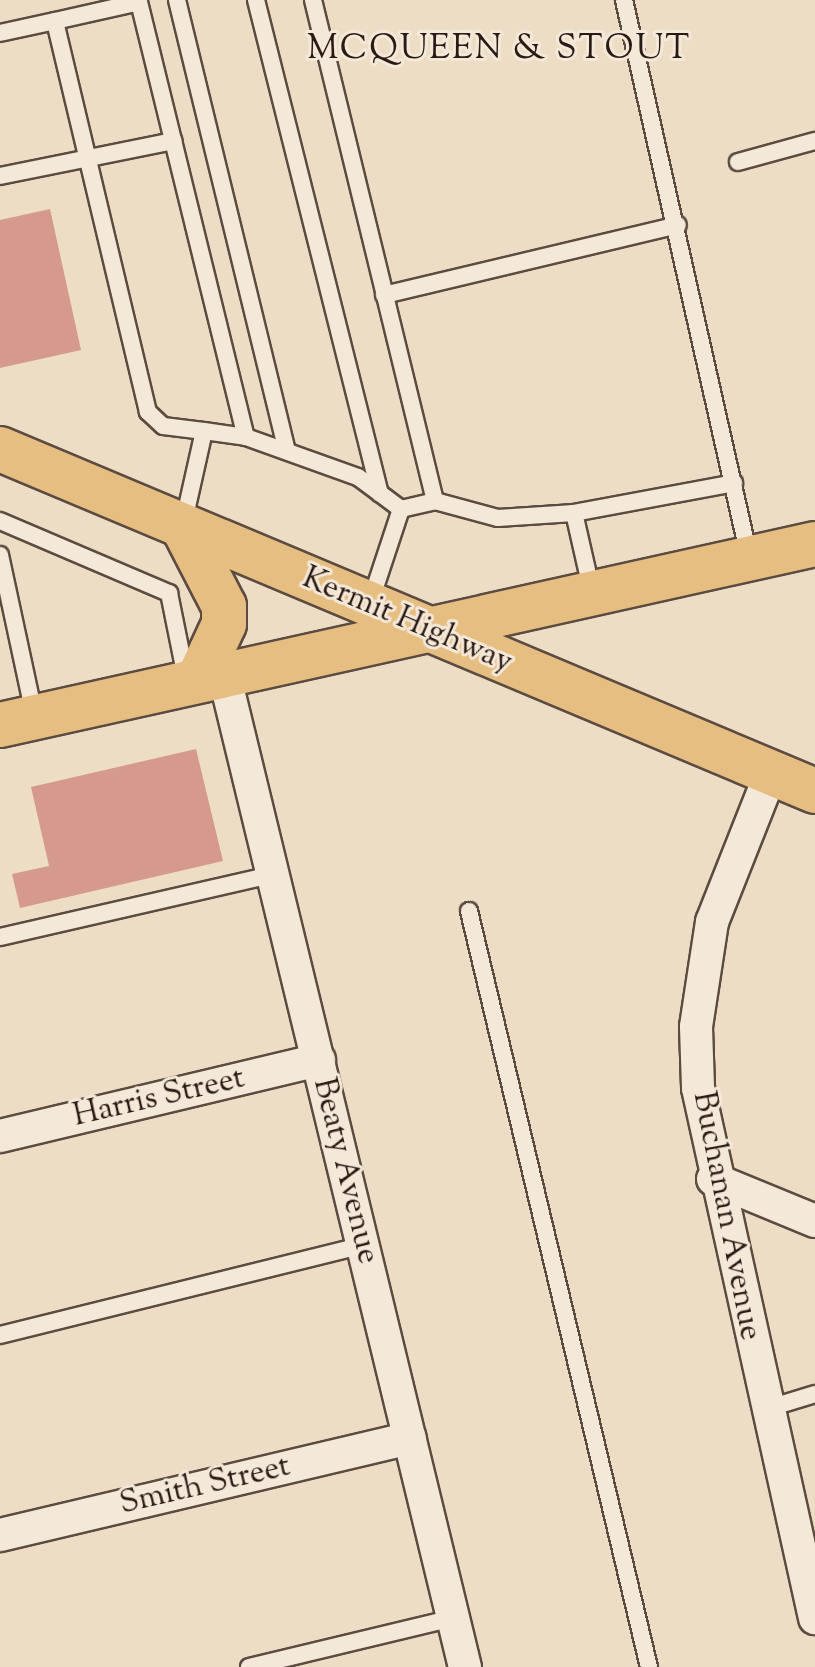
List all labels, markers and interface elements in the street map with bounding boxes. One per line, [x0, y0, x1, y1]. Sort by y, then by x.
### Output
district label: MCQUEEN & STOUT [307, 30, 691, 70]
street label: Kermit Highway [296, 560, 518, 682]
street label: Harris Street [70, 1060, 248, 1136]
street label: Beaty Avenue [303, 1074, 387, 1268]
street label: Buchanan Avenue [683, 1088, 769, 1344]
street label: Smith Street [116, 1448, 294, 1524]

